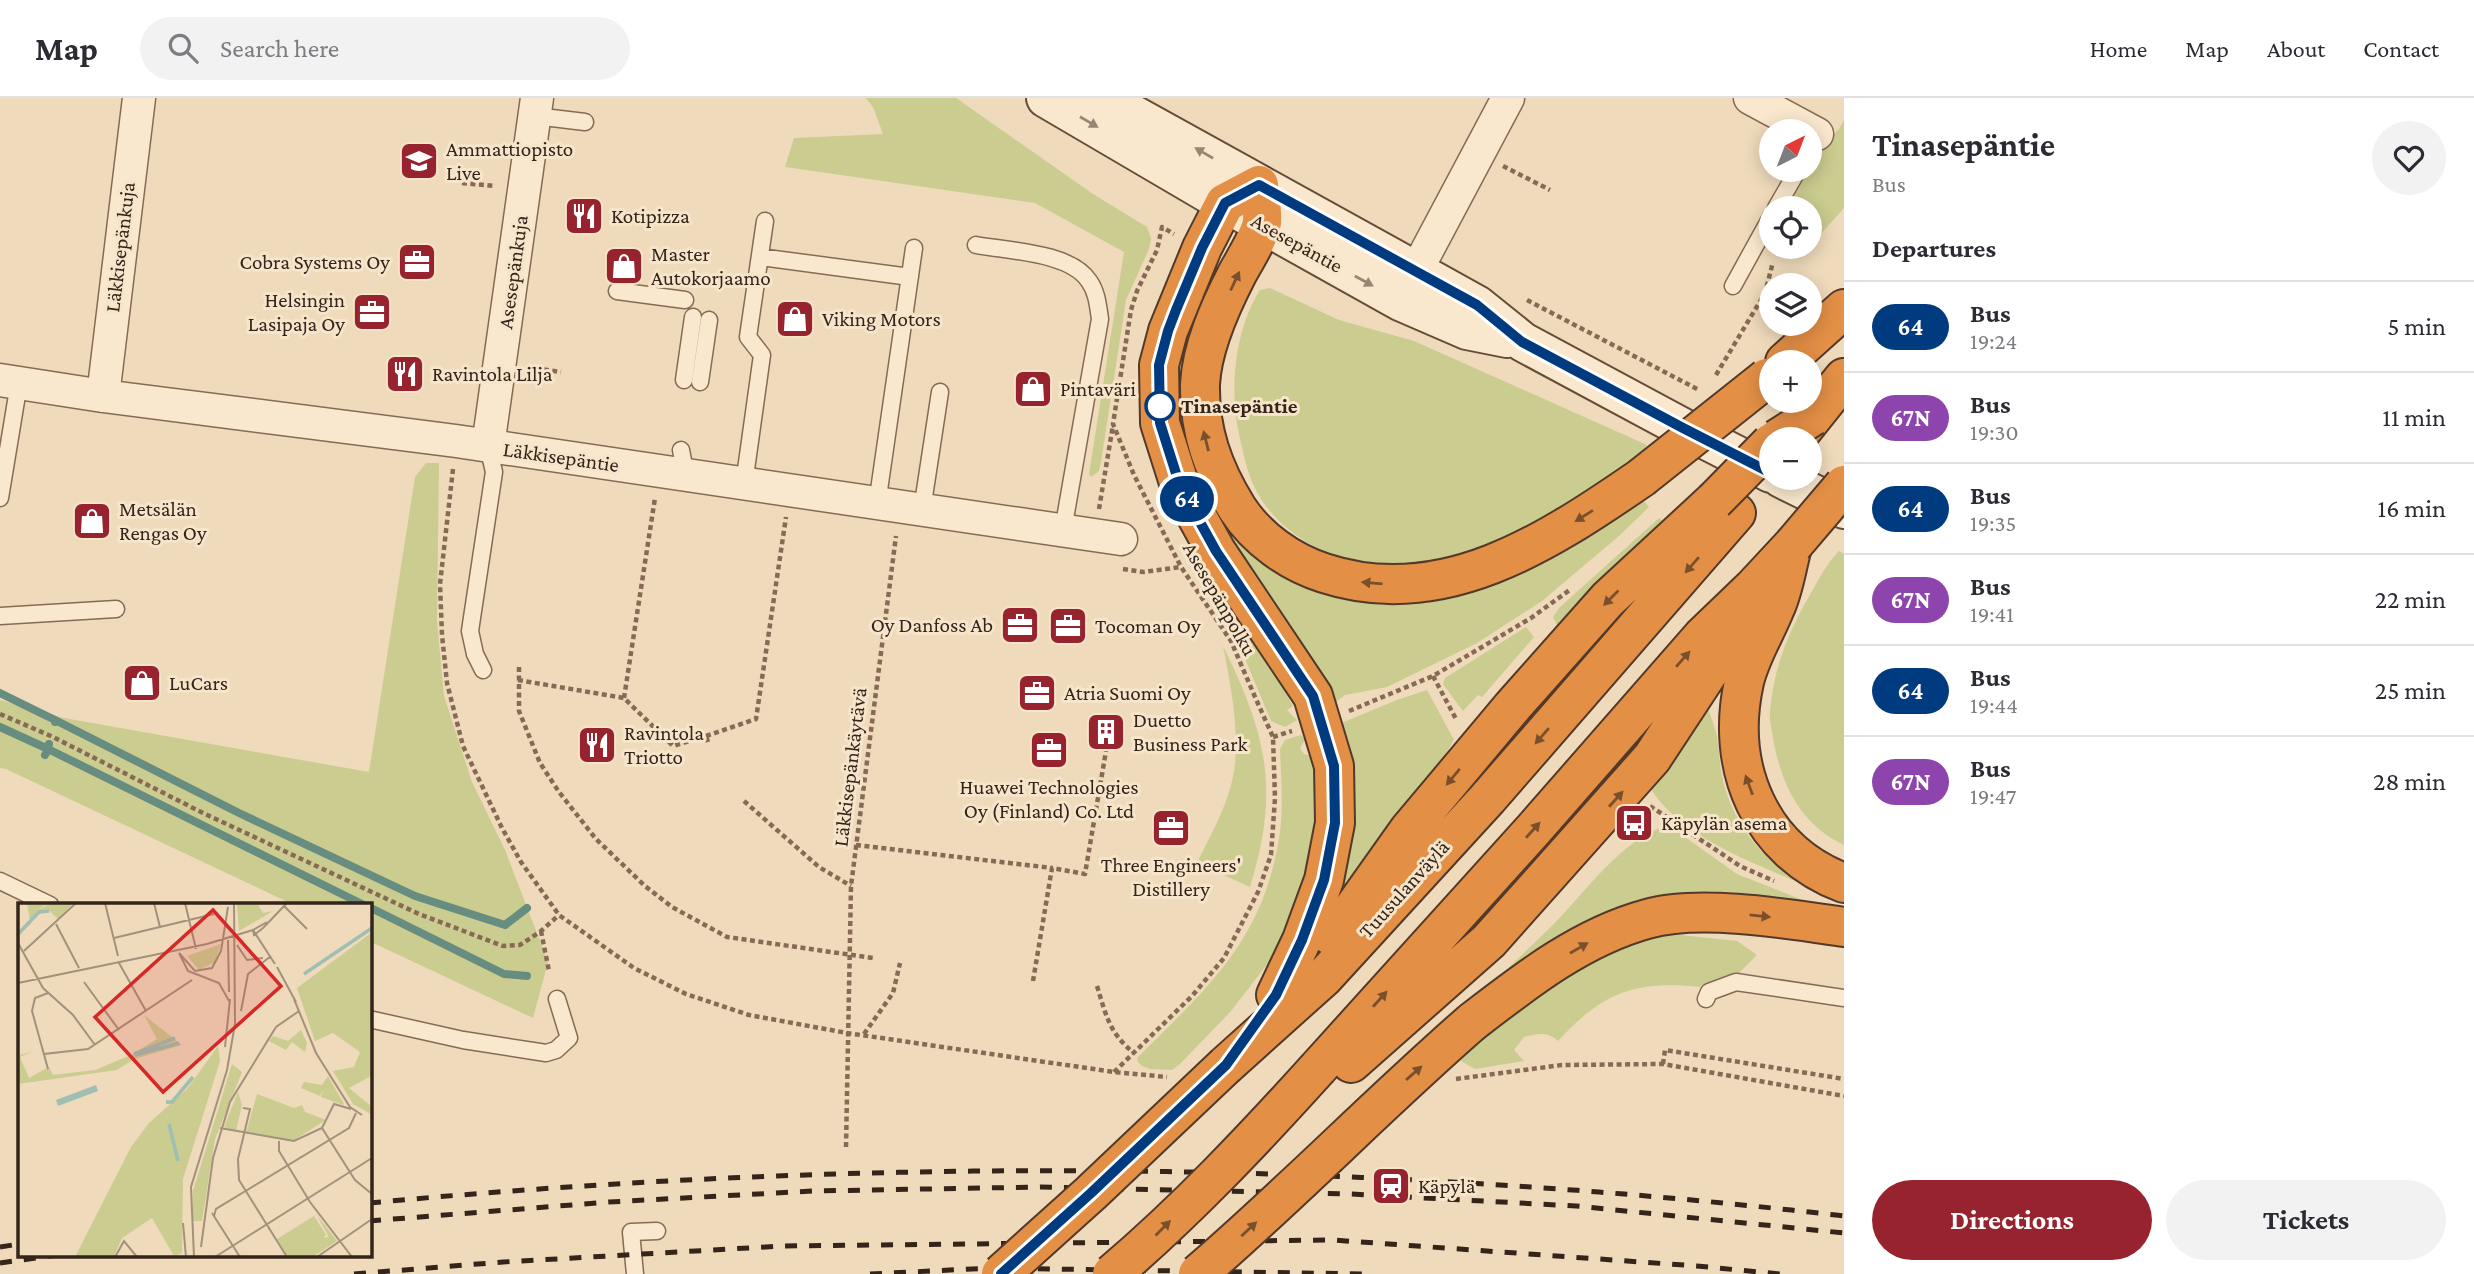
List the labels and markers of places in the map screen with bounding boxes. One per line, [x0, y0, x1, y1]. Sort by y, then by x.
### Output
place label: Ammattiopisto Live [446, 137, 573, 185]
school or university icon: Ammattiopisto Live [398, 140, 440, 182]
restaurant icon: Kotipizza [563, 195, 605, 237]
place label: Kotipizza [611, 204, 690, 228]
office icon: Cobra Systems Oy [396, 241, 438, 283]
place label: Master Autokorjaamo [651, 242, 771, 290]
shop icon: Master Autokorjaamo [603, 245, 645, 287]
place label: Cobra Systems Oy [240, 250, 390, 274]
place label: Helsingin Lasipaja Oy [248, 288, 345, 336]
office icon: Helsingin Lasipaja Oy [351, 291, 393, 333]
shop icon: Viking Motors [774, 298, 816, 340]
place label: Viking Motors [822, 307, 941, 331]
restaurant icon: Ravintola Lilja [384, 353, 426, 395]
place label: Ravintola Lilja [432, 362, 553, 386]
shop icon: Pintaväri [1012, 368, 1054, 410]
place label: Pintaväri [1060, 377, 1137, 401]
marker: Tinasepäntie [1145, 391, 1175, 421]
place label: Tinasepäntie [1181, 394, 1298, 418]
place label: Metsälän Rengas Oy [119, 497, 207, 545]
shop icon: Metsälän Rengas Oy [71, 500, 113, 542]
office icon: Oy Danfoss Ab [999, 604, 1041, 646]
office icon: Tocoman Oy [1047, 605, 1089, 647]
place label: Oy Danfoss Ab [871, 613, 993, 637]
place label: Tocoman Oy [1095, 614, 1201, 638]
shop icon: LuCars [121, 662, 163, 704]
place label: LuCars [169, 671, 228, 695]
office icon: Atria Suomi Oy [1016, 672, 1058, 714]
place label: Atria Suomi Oy [1064, 681, 1191, 705]
place label: Duetto Business Park [1133, 708, 1248, 756]
building icon: Duetto Business Park [1085, 711, 1127, 753]
place label: Ravintola Triotto [624, 721, 704, 769]
restaurant icon: Ravintola Triotto [576, 724, 618, 766]
office icon: Huawei Technologies Oy (Finland) Co. Ltd [1028, 729, 1070, 771]
place label: Huawei Technologies Oy (Finland) Co. Ltd [960, 775, 1138, 823]
bus stop icon: Käpylän asema [1613, 802, 1655, 844]
office icon: Three Engineers' Distillery [1150, 807, 1192, 849]
place label: Käpylän asema [1661, 811, 1788, 835]
place label: Three Engineers' Distillery [1101, 853, 1241, 901]
station icon: Käpylä [1370, 1165, 1412, 1207]
place label: Käpylä [1418, 1174, 1476, 1198]

